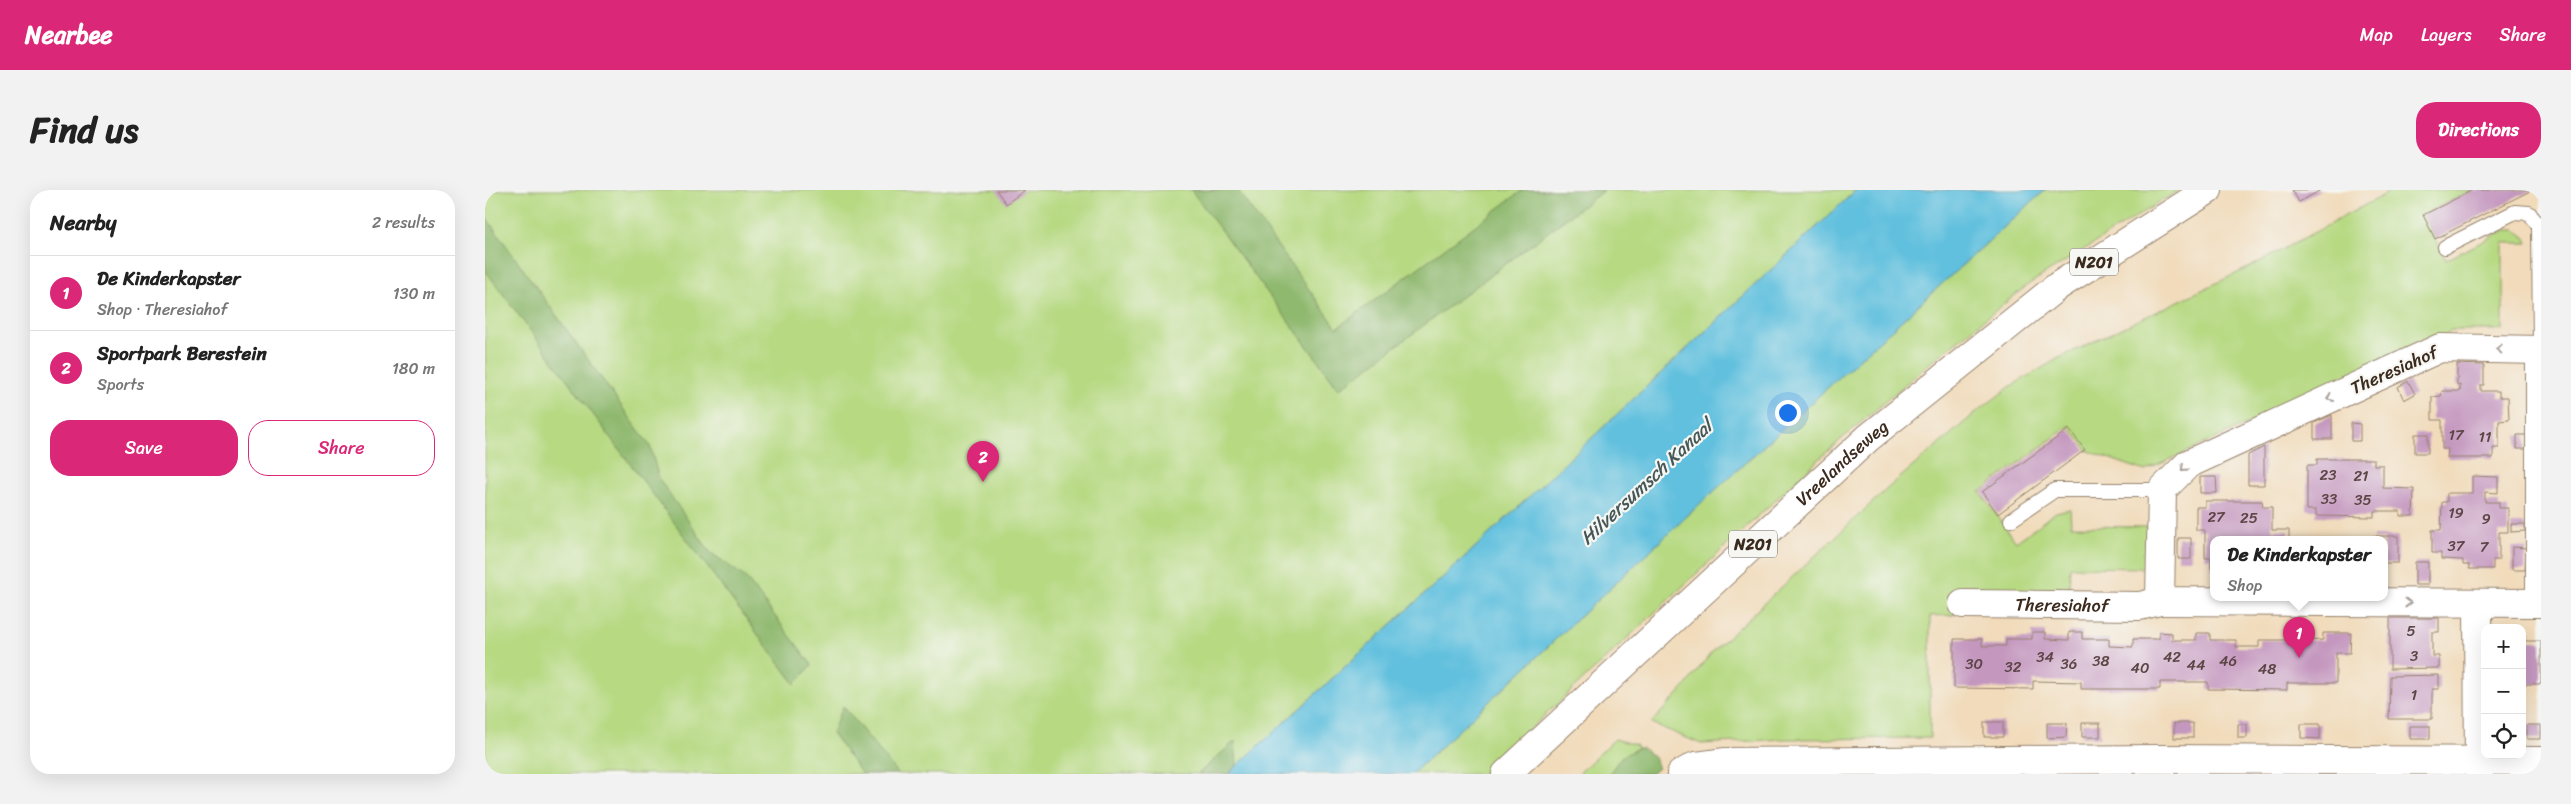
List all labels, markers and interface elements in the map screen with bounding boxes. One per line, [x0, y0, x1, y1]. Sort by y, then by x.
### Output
text: Nearbee [25, 14, 113, 56]
text: Map [2360, 19, 2393, 51]
text: Layers [2421, 19, 2472, 51]
text: Share [2500, 19, 2546, 51]
text: Find us [30, 99, 138, 161]
button: Directions [2416, 102, 2541, 158]
text: Nearby [50, 204, 116, 242]
text: 2 results [372, 208, 435, 237]
road number: N201 [2070, 248, 2118, 276]
text: De Kinderkapster [97, 262, 240, 295]
text: 1 [63, 279, 69, 308]
text: 130 m [393, 279, 435, 308]
text: Shop · Theresiahof [97, 295, 227, 324]
street label: Theresiahof [2345, 336, 2445, 404]
text: Sportpark Berestein [97, 337, 267, 370]
one-way arrow [2495, 344, 2503, 354]
text: 2 [61, 354, 71, 383]
text: 180 m [392, 354, 435, 383]
text: Sports [97, 370, 144, 399]
one-way arrow [2326, 392, 2335, 403]
your location [1775, 400, 1801, 426]
water label: Hilversumsch Kanaal [1572, 408, 1724, 553]
street label: Vreelandseweg [1788, 411, 1896, 514]
button: Save [50, 420, 238, 476]
button: Share [248, 420, 435, 476]
house number: 17 [2448, 422, 2465, 448]
house number: 11 [2479, 424, 2491, 450]
pin: 2 [967, 441, 999, 482]
one-way arrow [2181, 462, 2190, 471]
house number: 23 [2320, 462, 2336, 488]
house number: 21 [2353, 463, 2369, 489]
house number: 33 [2321, 486, 2337, 512]
house number: 35 [2354, 487, 2372, 513]
house number: 19 [2448, 500, 2464, 526]
house number: 27 [2207, 504, 2226, 530]
house number: 25 [2240, 505, 2258, 531]
house number: 9 [2481, 506, 2491, 532]
road number: N201 [1729, 530, 1777, 558]
house number: 37 [2448, 533, 2466, 559]
house number: 7 [2480, 534, 2490, 560]
popup [2210, 536, 2388, 601]
text: De Kinderkapster [2227, 538, 2371, 571]
text: Shop [2227, 571, 2262, 600]
street label: Theresiahof [2015, 589, 2111, 622]
one-way arrow [2404, 598, 2412, 608]
pin: 1 [2283, 617, 2315, 658]
house number: 5 [2406, 618, 2416, 644]
map controls [2481, 624, 2526, 759]
button: + [2481, 624, 2526, 669]
house number: 3 [2410, 643, 2418, 669]
house number: 34 [2036, 644, 2054, 670]
house number: 42 [2163, 644, 2181, 670]
house number: 38 [2092, 648, 2110, 674]
house number: 46 [2219, 648, 2237, 674]
house number: 30 [1965, 651, 1983, 677]
house number: 36 [2061, 651, 2077, 677]
house number: 44 [2187, 652, 2205, 678]
house number: 32 [2005, 654, 2022, 680]
house number: 40 [2131, 655, 2149, 681]
house number: 48 [2258, 656, 2276, 682]
button: − [2481, 669, 2526, 714]
house number: 1 [2411, 682, 2417, 708]
button: locate [2481, 714, 2526, 759]

